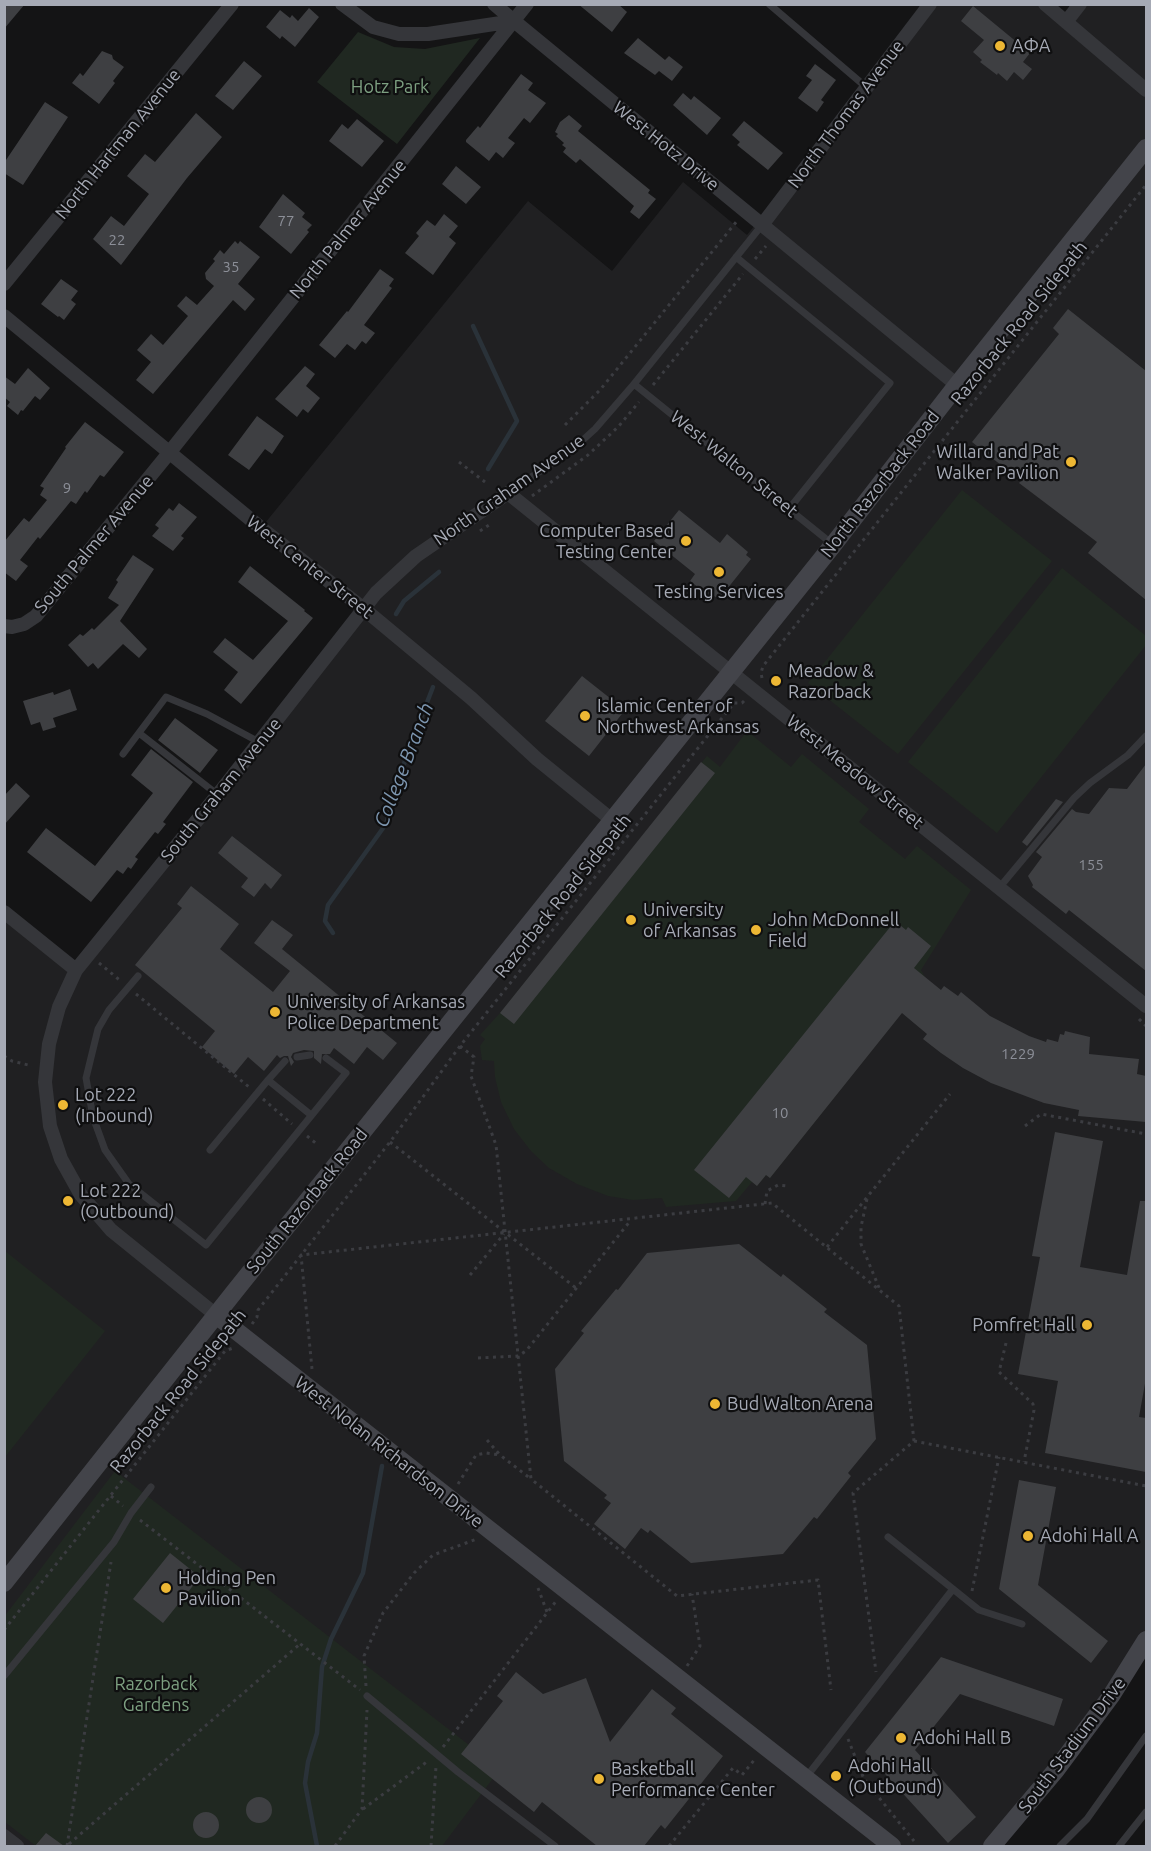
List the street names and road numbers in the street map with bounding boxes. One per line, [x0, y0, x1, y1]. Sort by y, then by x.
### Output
street label: North Thomas Avenue [783, 36, 909, 192]
street label: North Hartman Avenue [51, 64, 185, 224]
street label: West Hotz Drive [609, 97, 723, 195]
street label: North Palmer Avenue [285, 155, 411, 303]
street label: Razorback Road Sidepath [946, 237, 1092, 409]
street label: West Walton Street [666, 406, 802, 522]
street label: North Razorback Road [816, 406, 944, 562]
street label: North Graham Avenue [429, 430, 589, 550]
street label: South Palmer Avenue [30, 471, 158, 617]
street label: West Center Street [242, 511, 378, 623]
street label: West Meadow Street [782, 710, 928, 834]
street label: South Graham Avenue [156, 713, 286, 867]
street label: Razorback Road Sidepath [490, 810, 636, 982]
street label: South Razorback Road [242, 1124, 372, 1278]
street label: Razorback Road Sidepath [105, 1305, 251, 1477]
street label: West Nolan Richardson Drive [290, 1372, 488, 1532]
street label: South Stadium Drive [1014, 1673, 1130, 1817]

